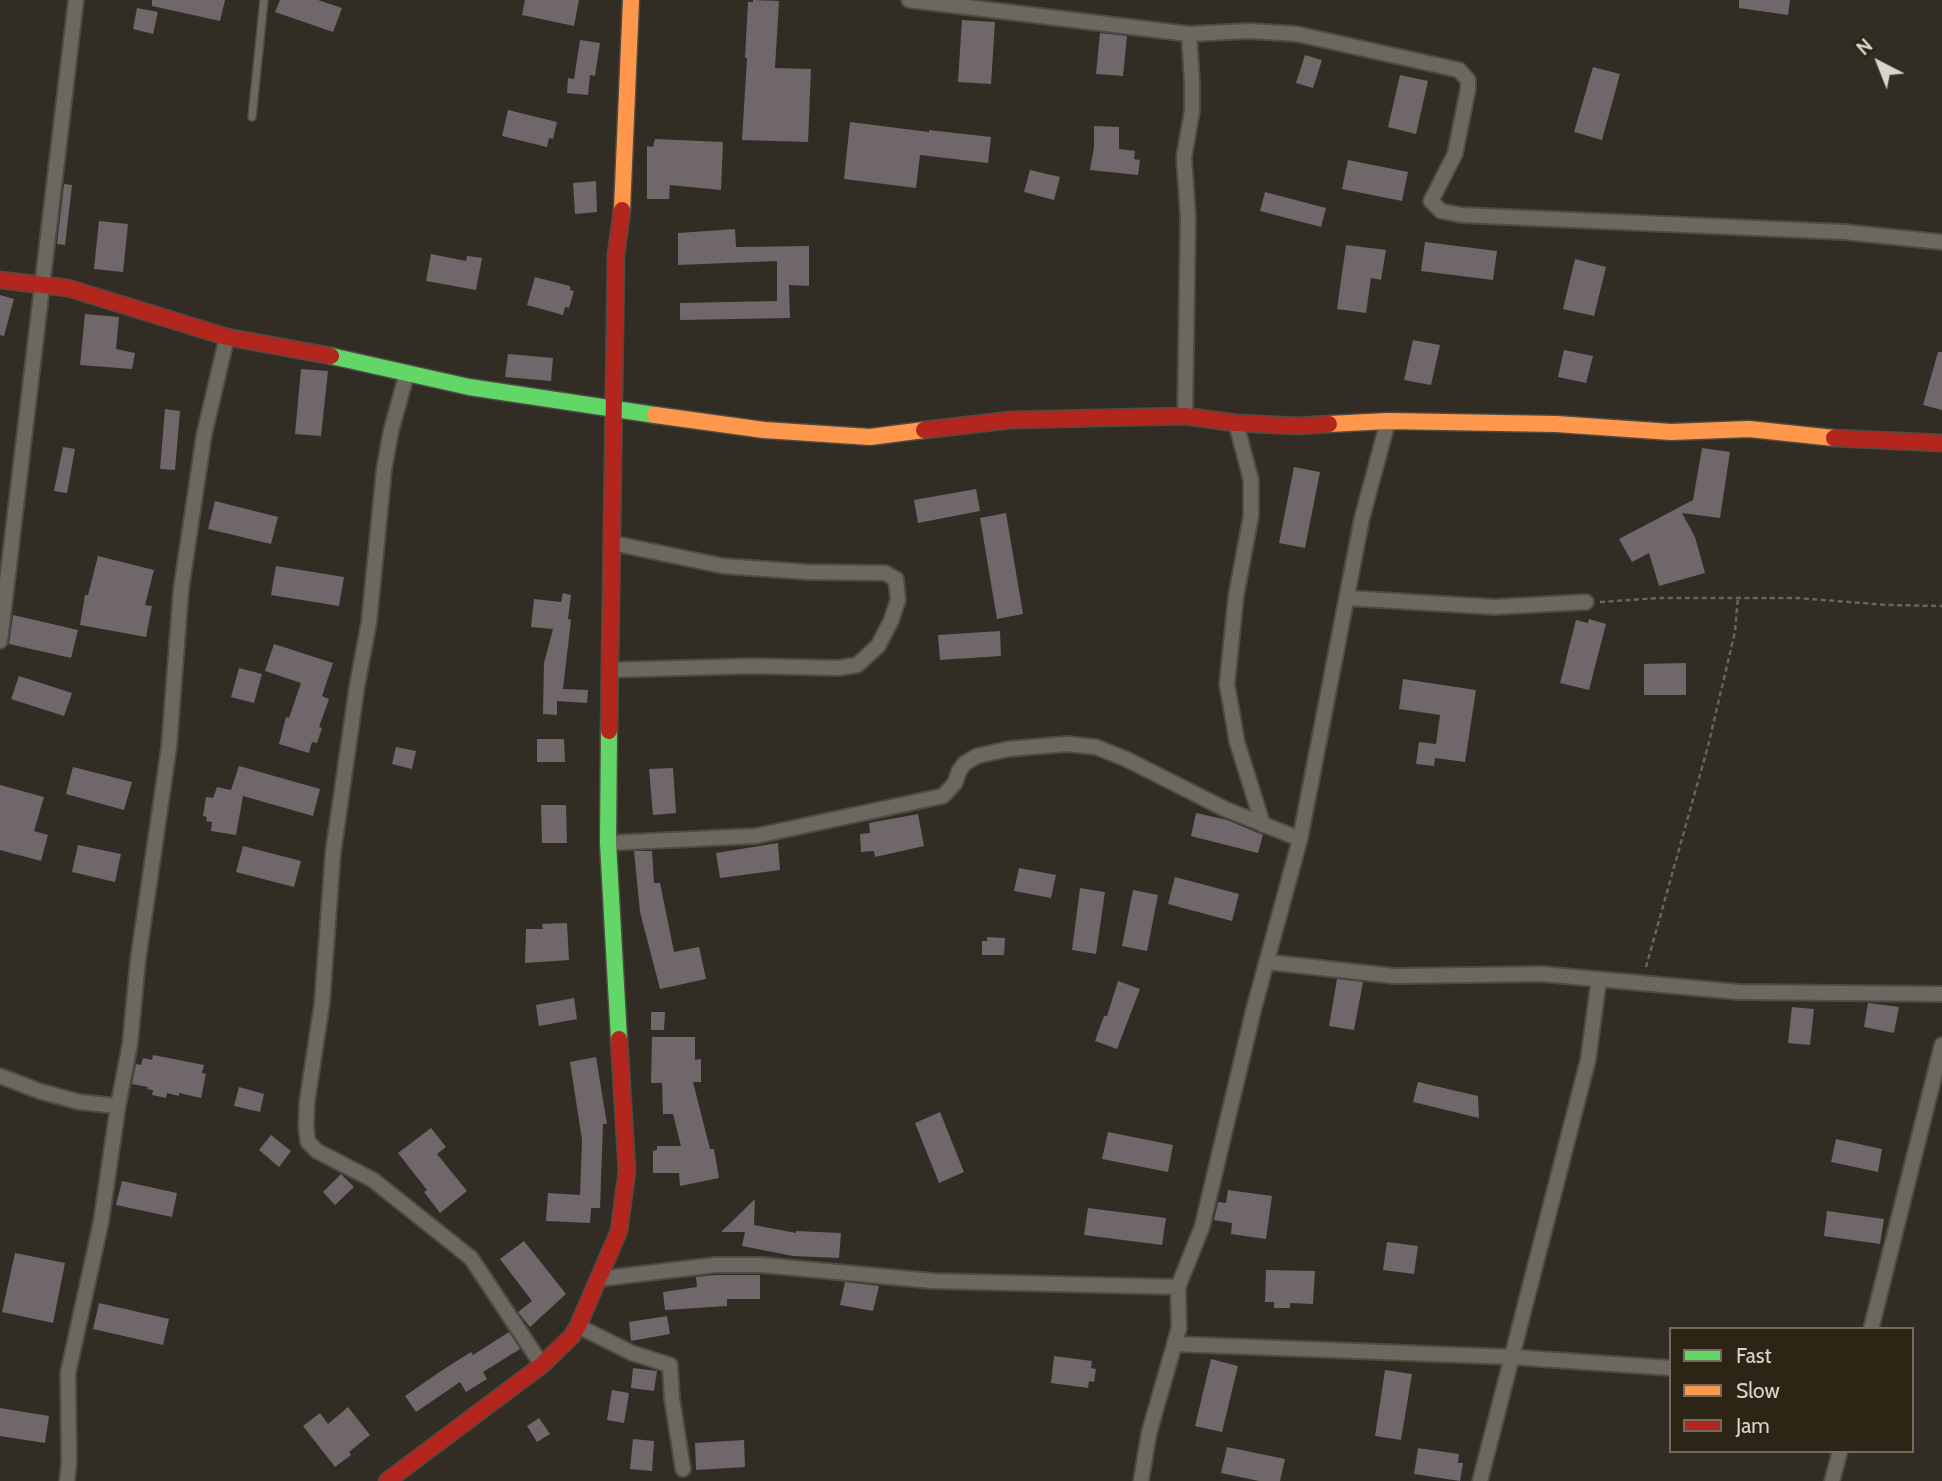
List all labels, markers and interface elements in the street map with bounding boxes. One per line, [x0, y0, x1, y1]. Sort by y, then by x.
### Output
north arrow [1844, 28, 1914, 98]
text: N [1852, 34, 1877, 60]
legend [1669, 1327, 1914, 1453]
text: Fast [1736, 1343, 1772, 1368]
text: Slow [1736, 1378, 1780, 1403]
text: Jam [1736, 1413, 1770, 1438]

